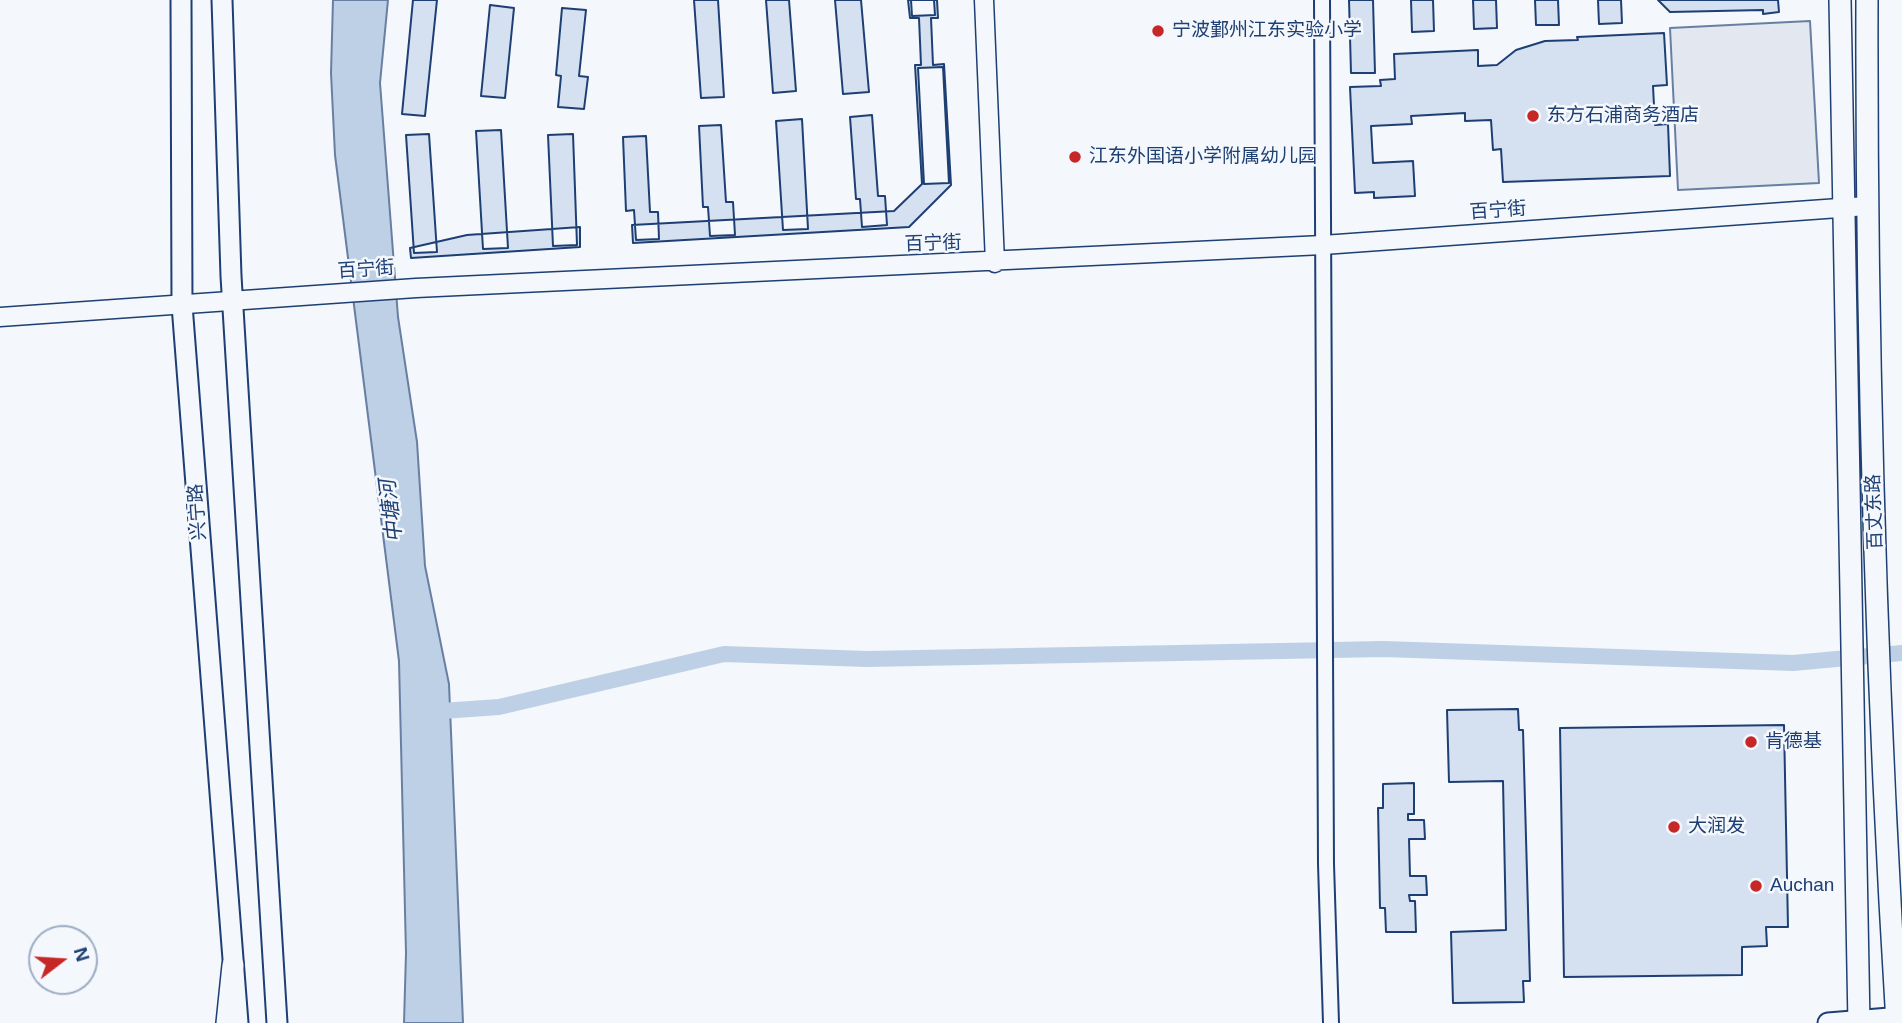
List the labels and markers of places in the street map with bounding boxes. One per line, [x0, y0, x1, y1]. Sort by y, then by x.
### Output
place label: 宁波鄞州江东实验小学 [1172, 20, 1362, 42]
marker: 宁波鄞州江东实验小学 [1150, 23, 1166, 39]
place label: 东方石浦商务酒店 [1547, 105, 1699, 127]
marker: 东方石浦商务酒店 [1525, 108, 1541, 124]
place label: 江东外国语小学附属幼儿园 [1089, 146, 1317, 168]
marker: 江东外国语小学附属幼儿园 [1067, 149, 1083, 165]
place label: 肯德基 [1765, 731, 1822, 753]
marker: 肯德基 [1743, 734, 1759, 750]
place label: 大润发 [1688, 816, 1745, 838]
marker: 大润发 [1666, 819, 1682, 835]
place label: Auchan [1770, 875, 1834, 897]
marker: Auchan [1748, 878, 1764, 894]

